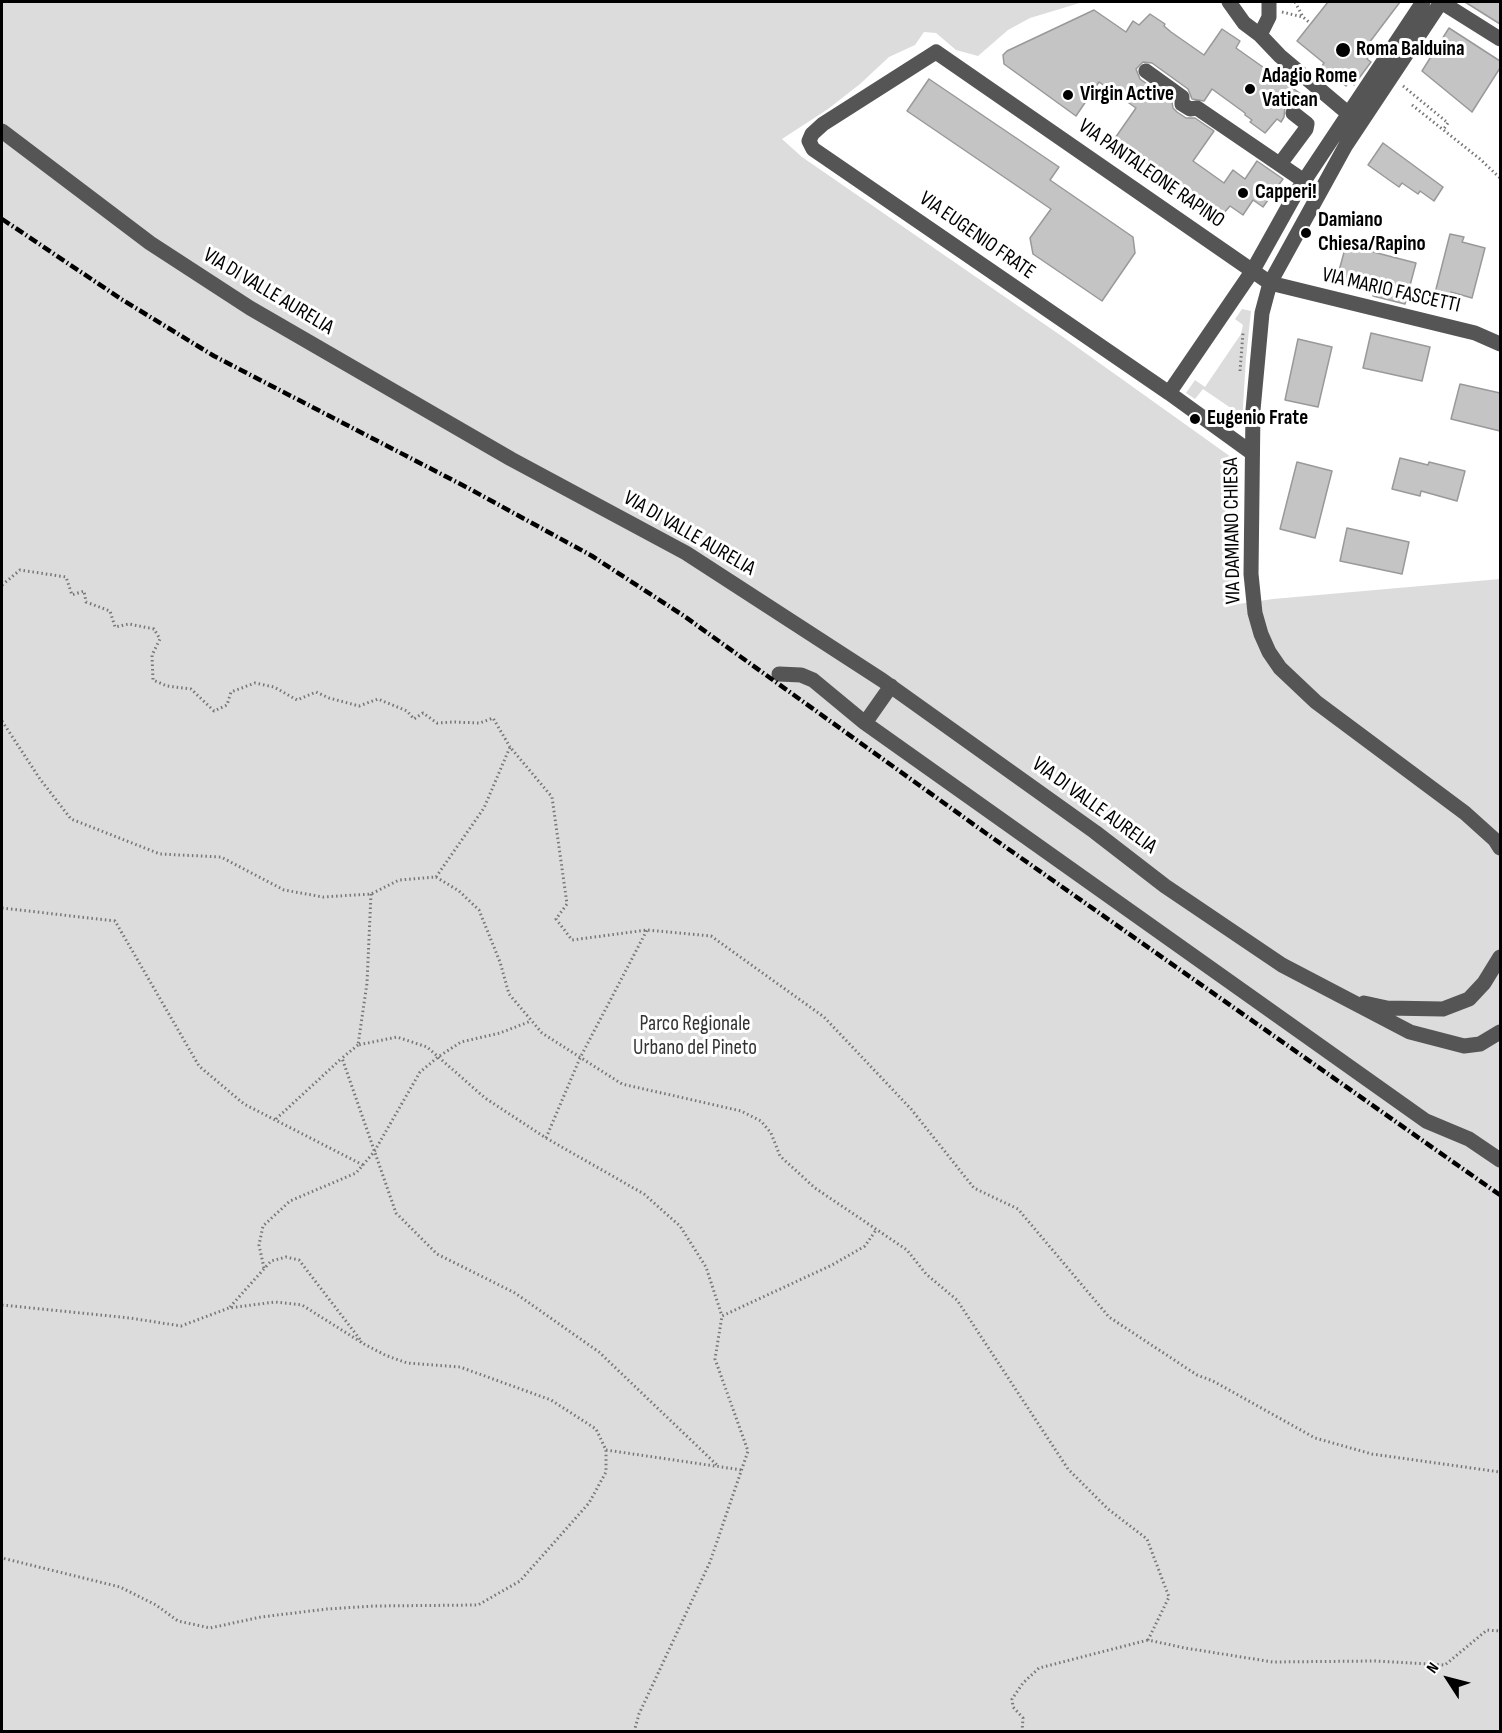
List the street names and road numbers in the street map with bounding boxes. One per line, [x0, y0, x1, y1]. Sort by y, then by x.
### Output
street label: VIA PANTALEONE RAPINO [1073, 114, 1229, 234]
street label: VIA EUGENIO FRATE [914, 187, 1040, 285]
street label: VIA DI VALLE AURELIA [198, 243, 338, 341]
street label: VIA MARIO FASCETTI [1319, 263, 1463, 319]
street label: VIA DAMIANO CHIESA [1219, 457, 1247, 605]
street label: VIA DI VALLE AURELIA [619, 486, 759, 582]
street label: VIA DI VALLE AURELIA [1027, 752, 1161, 860]

